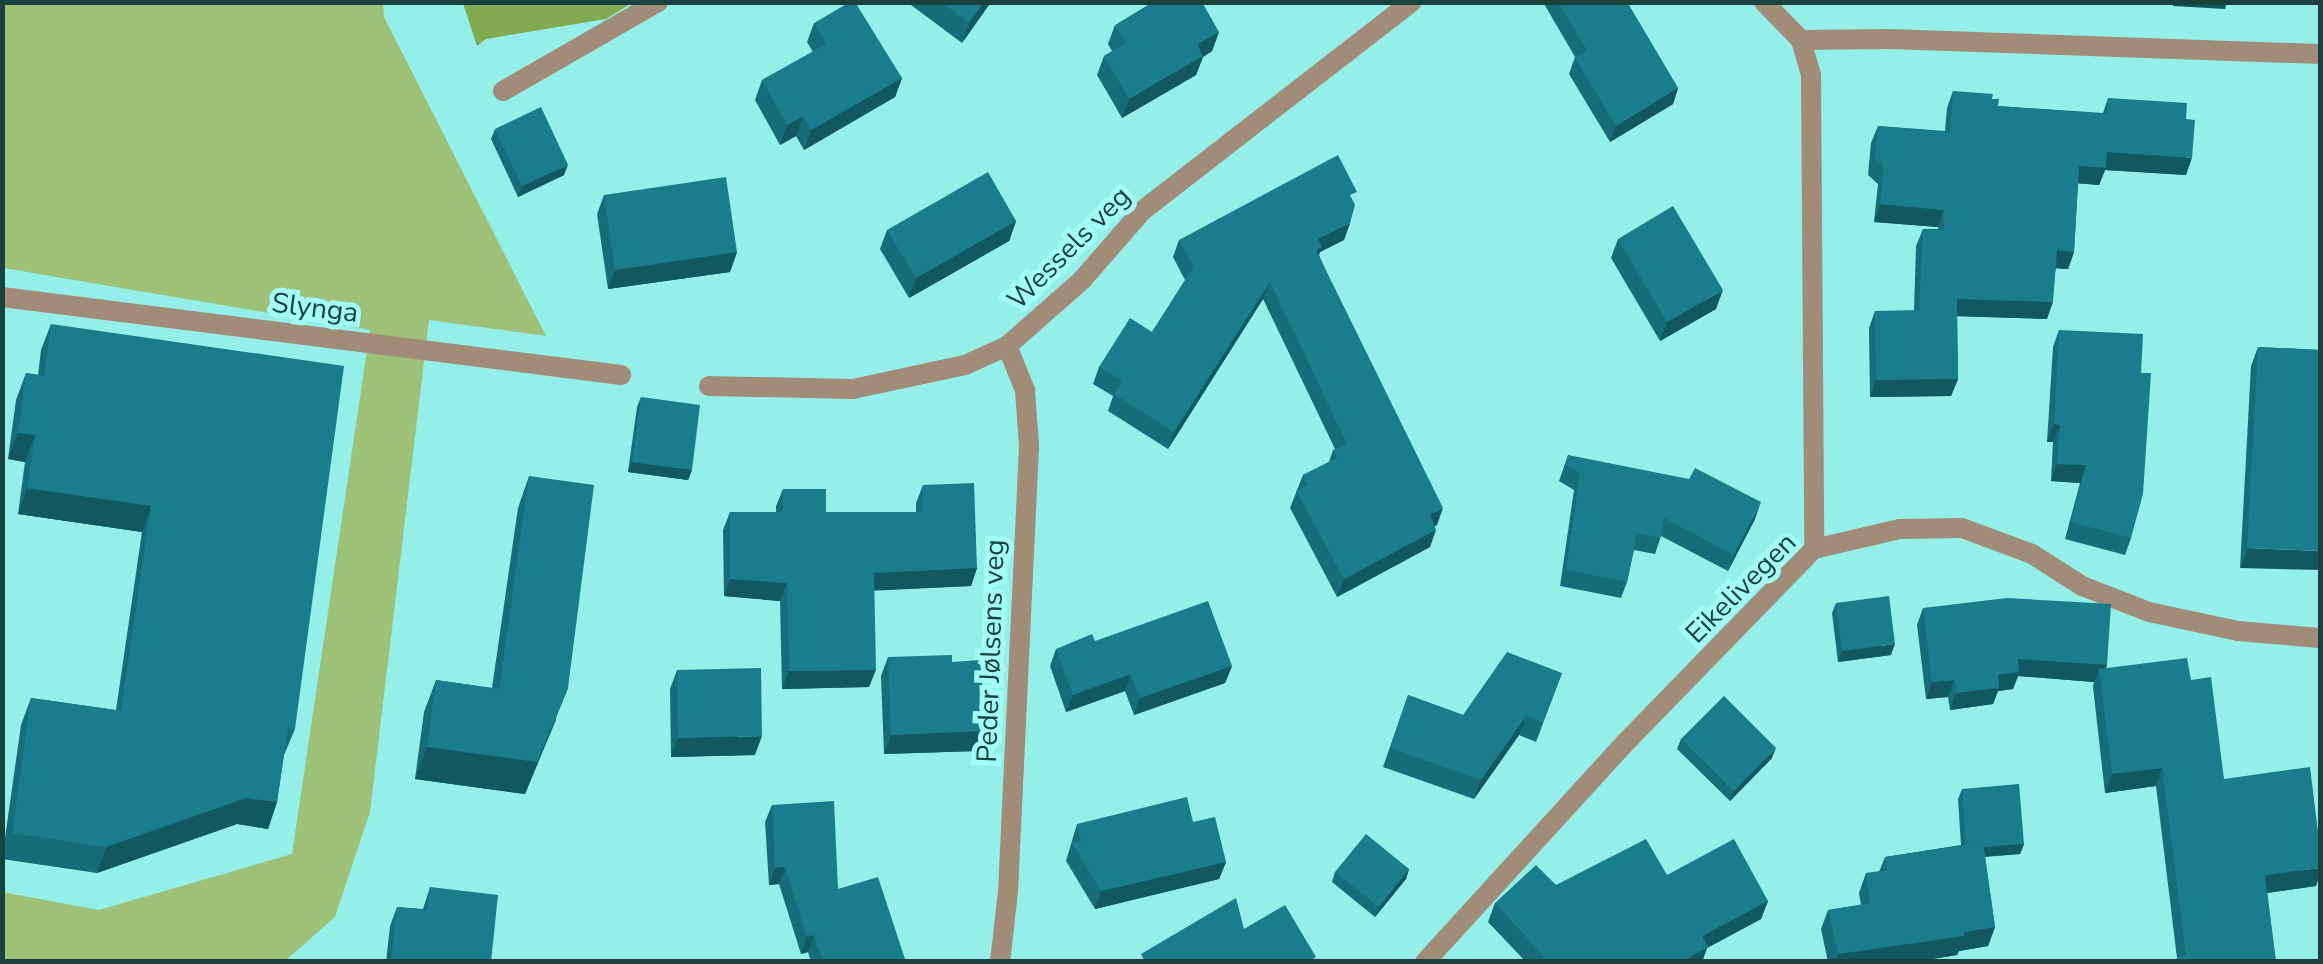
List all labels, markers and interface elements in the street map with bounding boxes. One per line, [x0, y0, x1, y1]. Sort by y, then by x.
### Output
street label: Wessels veg [1000, 179, 1138, 317]
street label: Slynga [270, 286, 360, 330]
street label: Eikelivegen [1679, 526, 1803, 650]
street label: Peder Jølsens veg [970, 539, 1012, 763]

